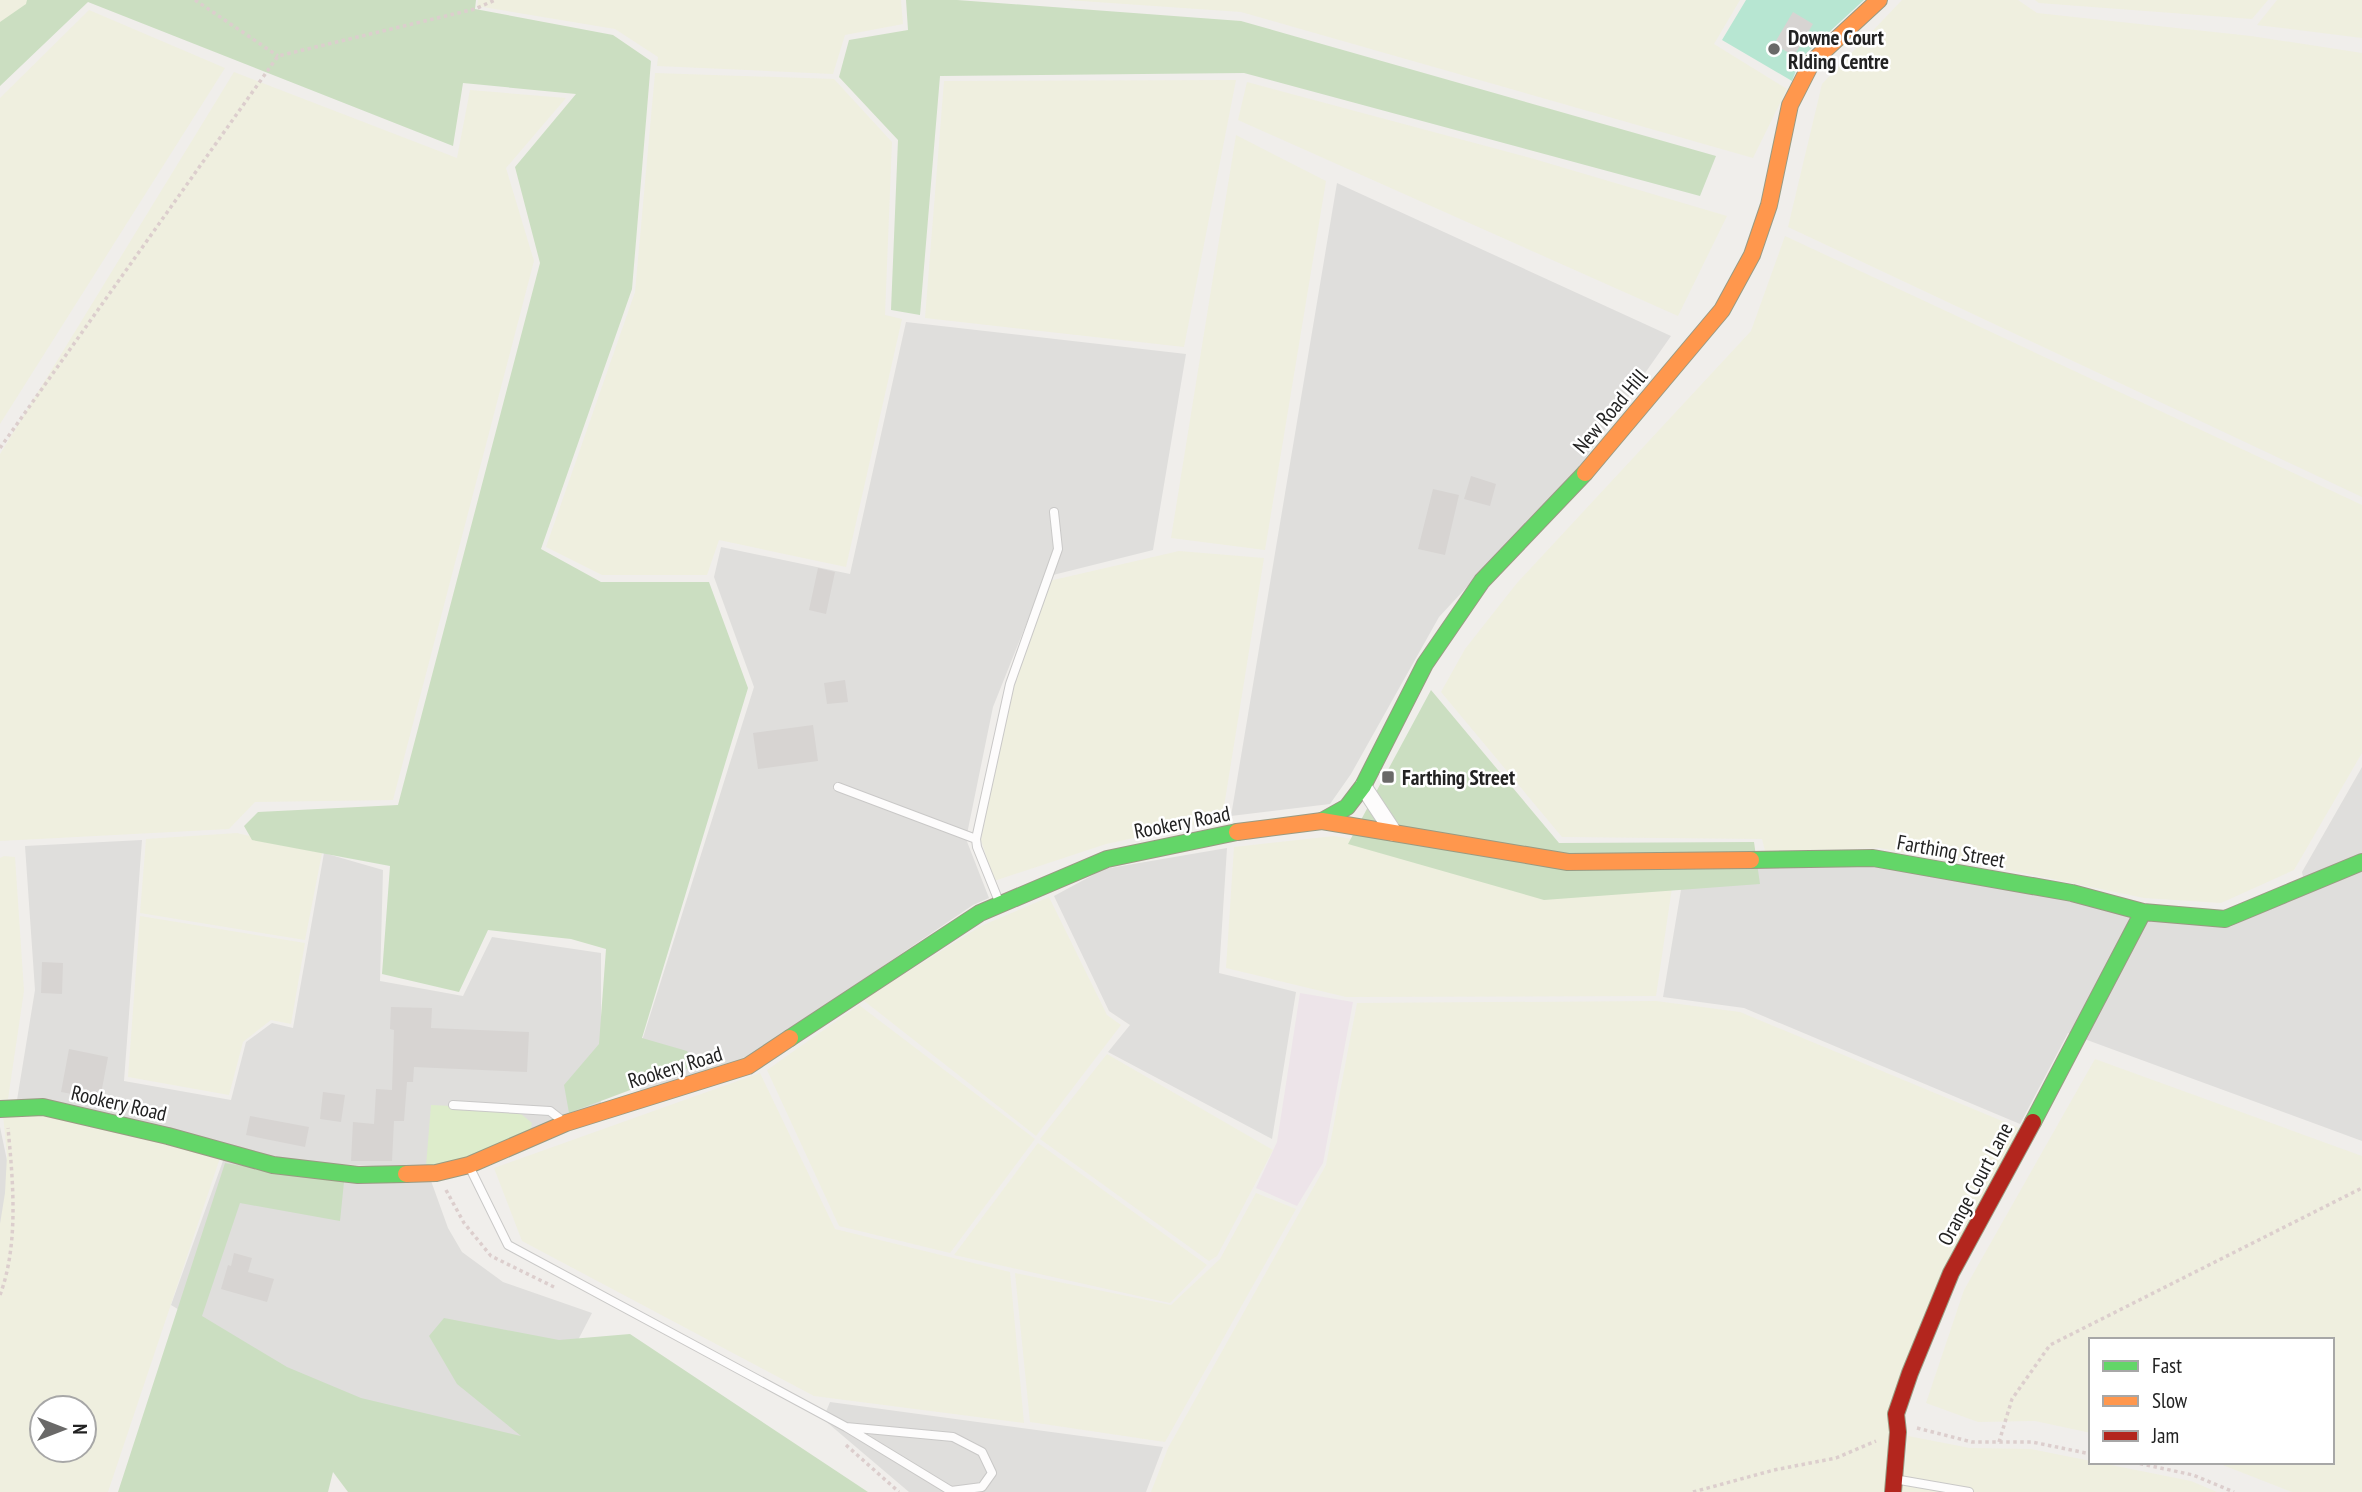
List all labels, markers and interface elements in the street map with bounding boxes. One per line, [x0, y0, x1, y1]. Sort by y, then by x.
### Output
place label: Downe Court RIding Centre [1788, 24, 1889, 75]
marker: Downe Court RIding Centre [1766, 41, 1782, 57]
street label: New Road Hill [1567, 363, 1653, 459]
place label: Farthing Street [1402, 764, 1515, 791]
marker: Farthing Street [1380, 769, 1396, 785]
street label: Rookery Road [1132, 799, 1232, 845]
street label: Farthing Street [1895, 828, 2007, 874]
street label: Rookery Road [625, 1040, 725, 1094]
street label: Rookery Road [69, 1079, 169, 1127]
street label: Orange Court Lane [1931, 1118, 2019, 1250]
legend [2089, 1338, 2334, 1464]
text: Fast [2152, 1352, 2182, 1379]
text: Slow [2152, 1387, 2188, 1414]
north arrow [28, 1394, 98, 1464]
text: Jam [2151, 1422, 2179, 1449]
text: N [68, 1424, 92, 1434]

